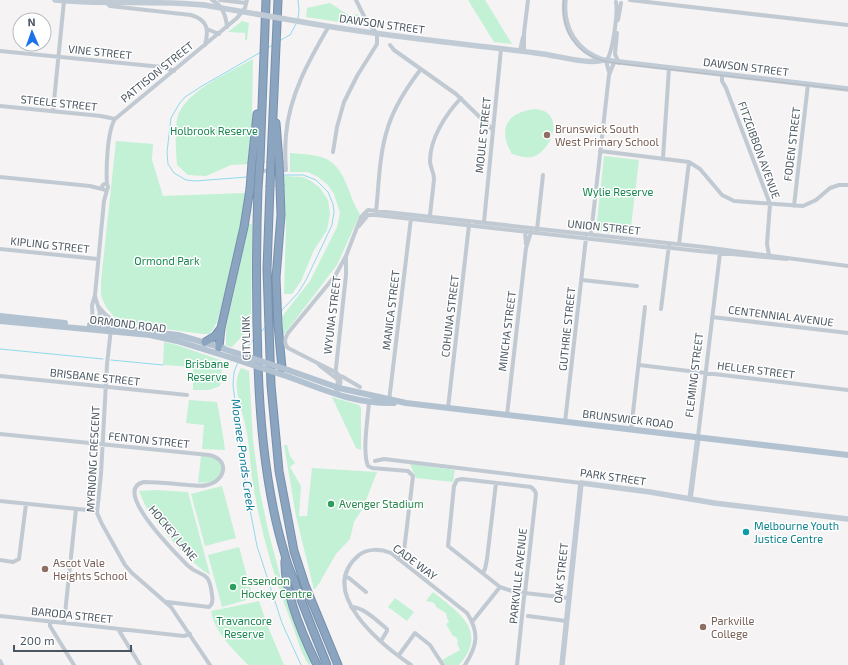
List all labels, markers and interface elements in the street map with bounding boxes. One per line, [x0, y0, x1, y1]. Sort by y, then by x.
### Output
street label: DAWSON STREET [339, 11, 426, 36]
north arrow [12, 12, 52, 52]
text: N [27, 15, 36, 28]
street label: PATTISON STREET [118, 38, 196, 105]
street label: VINE STREET [68, 42, 133, 61]
street label: DAWSON STREET [703, 55, 790, 78]
street label: STEELE STREET [20, 92, 99, 113]
street label: MOULE STREET [472, 96, 493, 174]
street label: FITZGIBBON AVENUE [736, 99, 783, 200]
street label: FODEN STREET [780, 105, 803, 182]
place label: Brunswick South West Primary School [555, 122, 660, 148]
park label: Holbrook Reserve [170, 124, 258, 137]
marker: Brunswick South West Primary School [542, 130, 552, 140]
park label: Wylie Reserve [583, 185, 653, 198]
street label: UNION STREET [567, 216, 642, 237]
street label: KIPLING STREET [10, 234, 91, 255]
park label: Ormond Park [134, 254, 200, 267]
street label: MANICA STREET [379, 269, 402, 351]
street label: COHUNA STREET [438, 273, 461, 358]
street label: WYUNA STREET [320, 274, 343, 355]
street label: GUTHRIE STREET [556, 286, 577, 372]
street label: MINCHA STREET [495, 289, 518, 372]
street label: CENTENNIAL AVENUE [728, 303, 835, 328]
street label: ORMOND ROAD [89, 312, 167, 335]
street label: CITYLINK [239, 315, 252, 360]
street label: FLEMING STREET [682, 331, 705, 418]
park label: Brisbane Reserve [185, 357, 229, 383]
street label: HELLER STREET [716, 358, 796, 381]
street label: BRISBANE STREET [49, 365, 141, 388]
water label: Moonee Ponds Creek [229, 398, 259, 512]
street label: MYRNONG CRESCENT [83, 405, 102, 513]
street label: BRUNSWICK ROAD [582, 406, 674, 431]
street label: FENTON STREET [108, 429, 191, 450]
street label: PARK STREET [579, 465, 648, 488]
place label: Avenger Stadium [339, 497, 424, 510]
marker: Avenger Stadium [326, 499, 336, 509]
street label: HOCKEY LANE [146, 502, 200, 563]
place label: Melbourne Youth Justice Centre [754, 519, 839, 545]
marker: Melbourne Youth Justice Centre [741, 527, 751, 537]
street label: PARKVILLE AVENUE [506, 528, 529, 624]
street label: CADE WAY [391, 541, 440, 583]
street label: OAK STREET [551, 541, 570, 604]
place label: Ascot Vale Heights School [53, 556, 128, 582]
marker: Ascot Vale Heights School [40, 564, 50, 574]
place label: Essendon Hockey Centre [241, 574, 312, 600]
marker: Essendon Hockey Centre [228, 582, 238, 592]
street label: BARODA STREET [31, 604, 114, 625]
park label: Travancore Reserve [216, 614, 272, 640]
place label: Parkville College [711, 614, 755, 640]
marker: Parkville College [698, 622, 708, 632]
scale bar [14, 627, 131, 653]
text: 200 m [20, 633, 54, 647]

